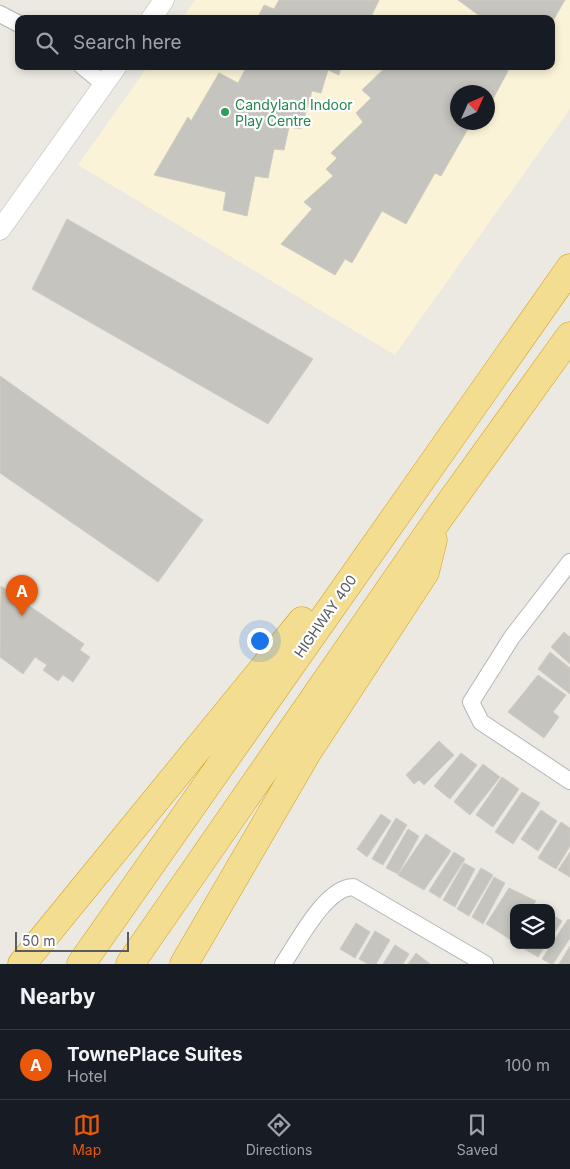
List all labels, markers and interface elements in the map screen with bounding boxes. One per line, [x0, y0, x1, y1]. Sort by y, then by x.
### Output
search box [15, 15, 555, 70]
icon: search [33, 29, 61, 57]
text: Search here [73, 31, 182, 54]
north arrow [450, 85, 495, 130]
place label: Candyland Indoor Play Centre [235, 96, 353, 129]
marker: Candyland Indoor Play Centre [219, 106, 231, 118]
street label: HIGHWAY 400 [290, 571, 360, 661]
pin: A [6, 575, 38, 616]
your location [247, 628, 273, 654]
map controls [510, 904, 555, 949]
button: layers [510, 904, 555, 949]
scale bar [15, 929, 129, 952]
text: 50 m [22, 932, 56, 949]
text: Nearby [20, 984, 95, 1009]
text: TownePlace Suites [67, 1043, 243, 1066]
text: A [30, 1055, 42, 1075]
text: 100 m [505, 1055, 550, 1075]
text: Hotel [67, 1066, 107, 1086]
tab: Map [72, 1111, 101, 1158]
tab: Directions [246, 1111, 312, 1158]
tab: Saved [457, 1111, 498, 1158]

